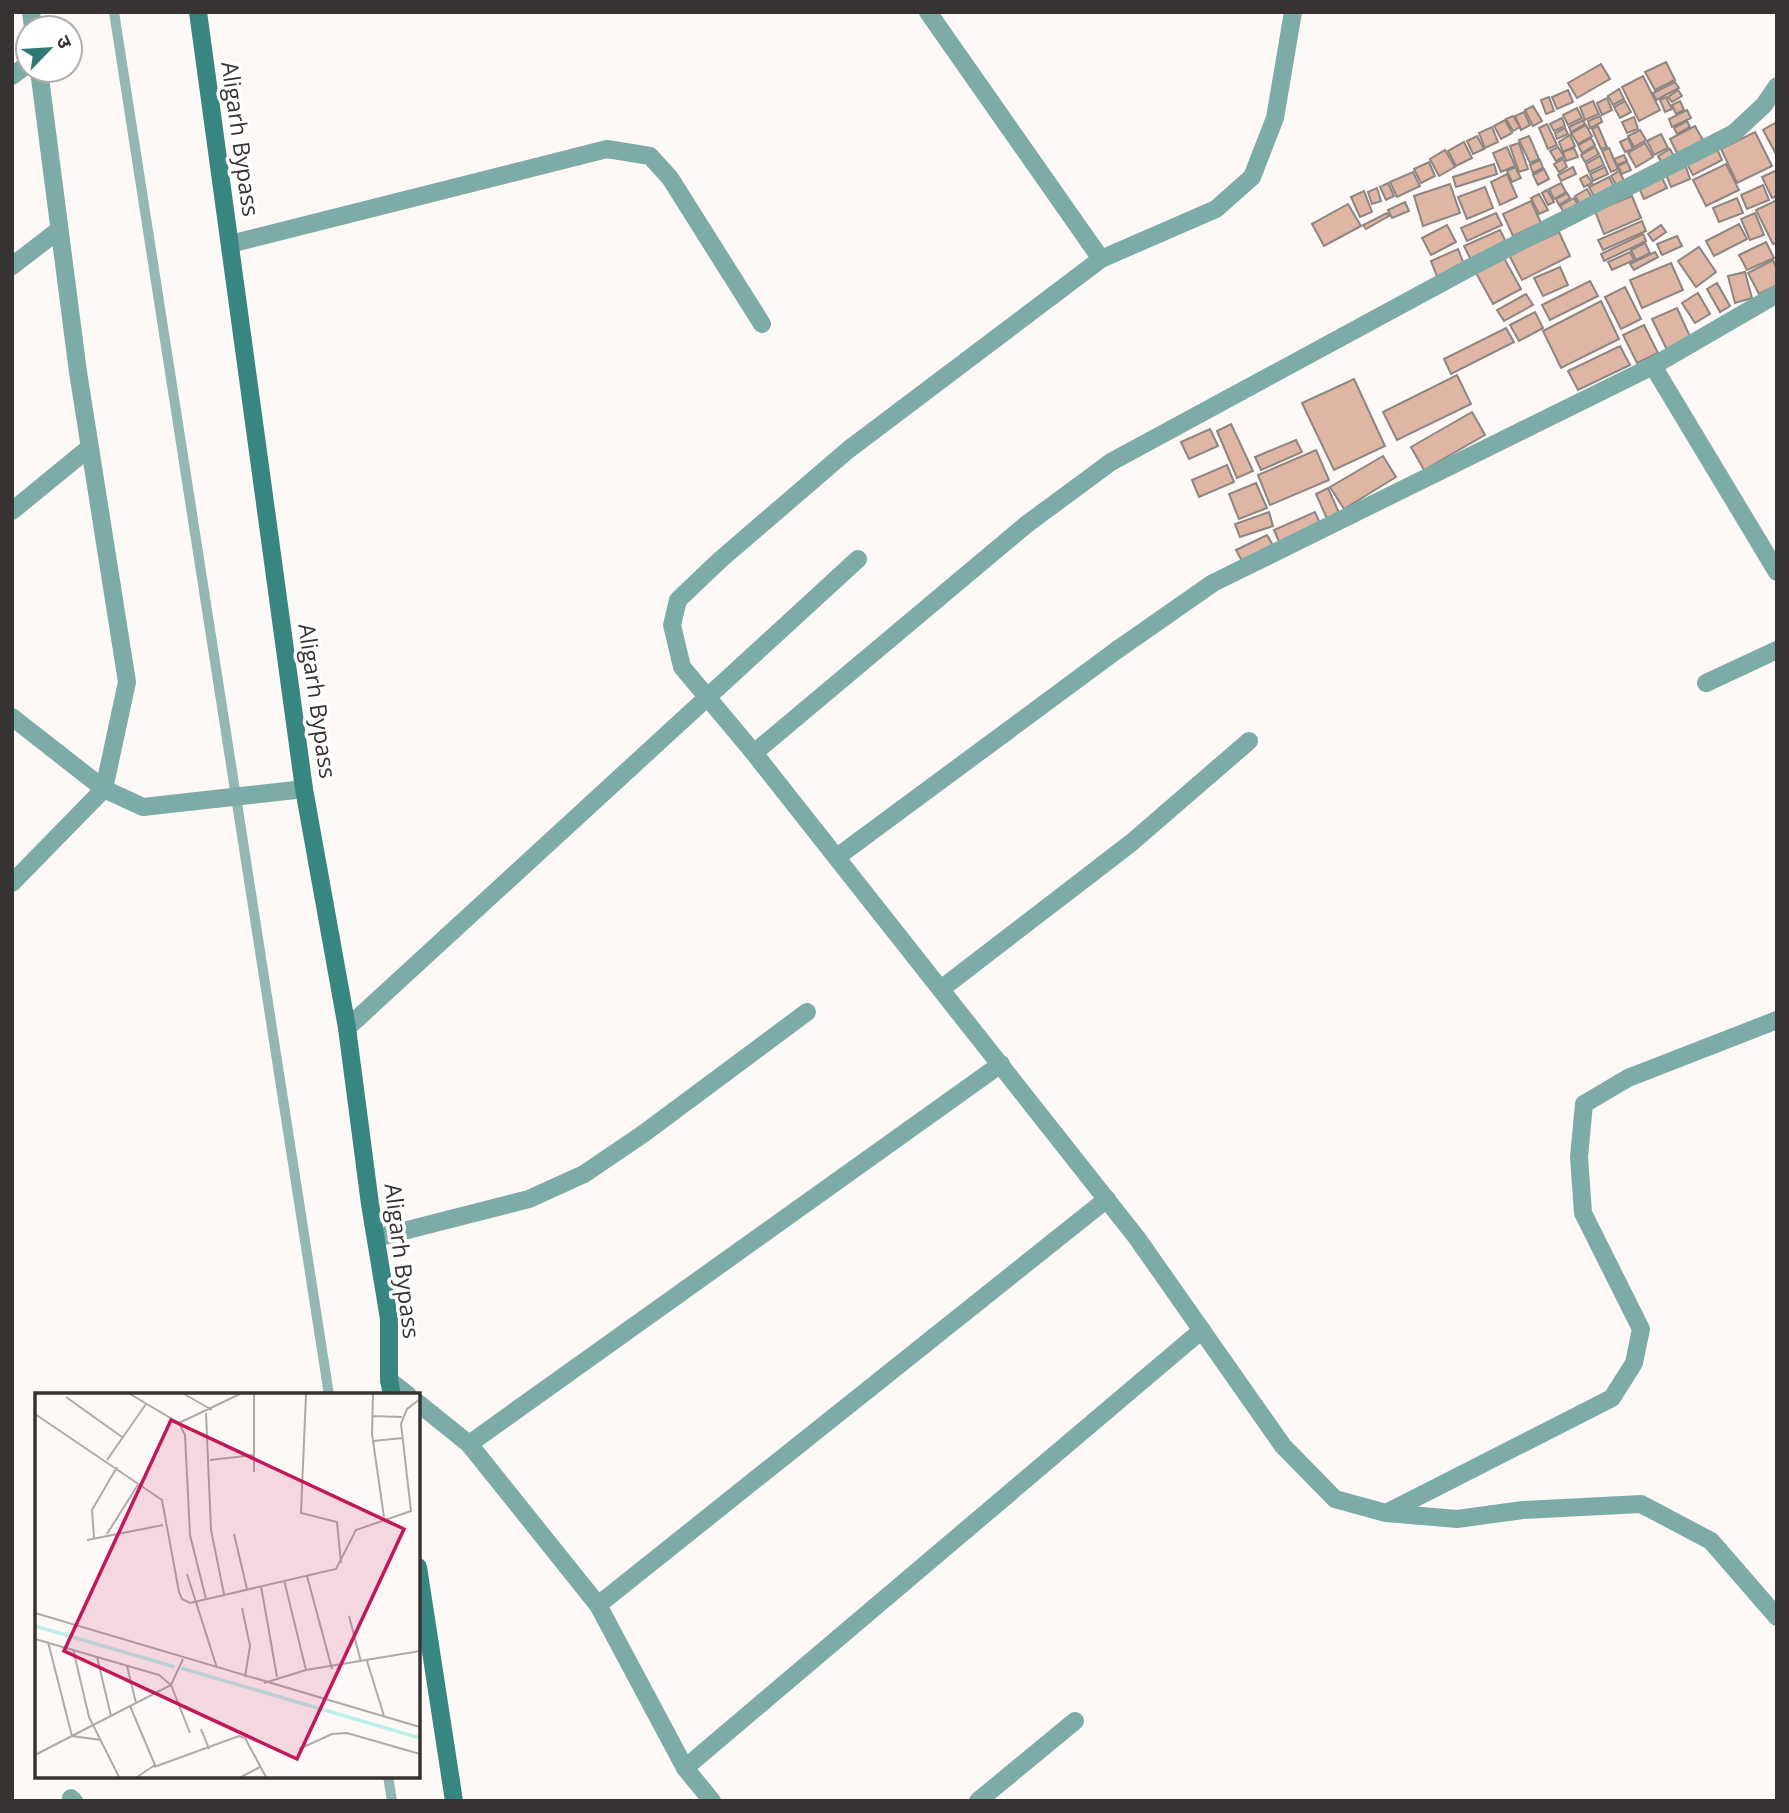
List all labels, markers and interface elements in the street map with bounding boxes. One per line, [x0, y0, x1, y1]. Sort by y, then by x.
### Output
north arrow [14, 14, 84, 84]
text: उ [50, 31, 79, 53]
street label: Aligarh Bypass [214, 59, 268, 218]
street label: Aligarh Bypass [291, 621, 345, 780]
street label: Aligarh Bypass [378, 1181, 428, 1340]
inset map [35, 1393, 420, 1778]

